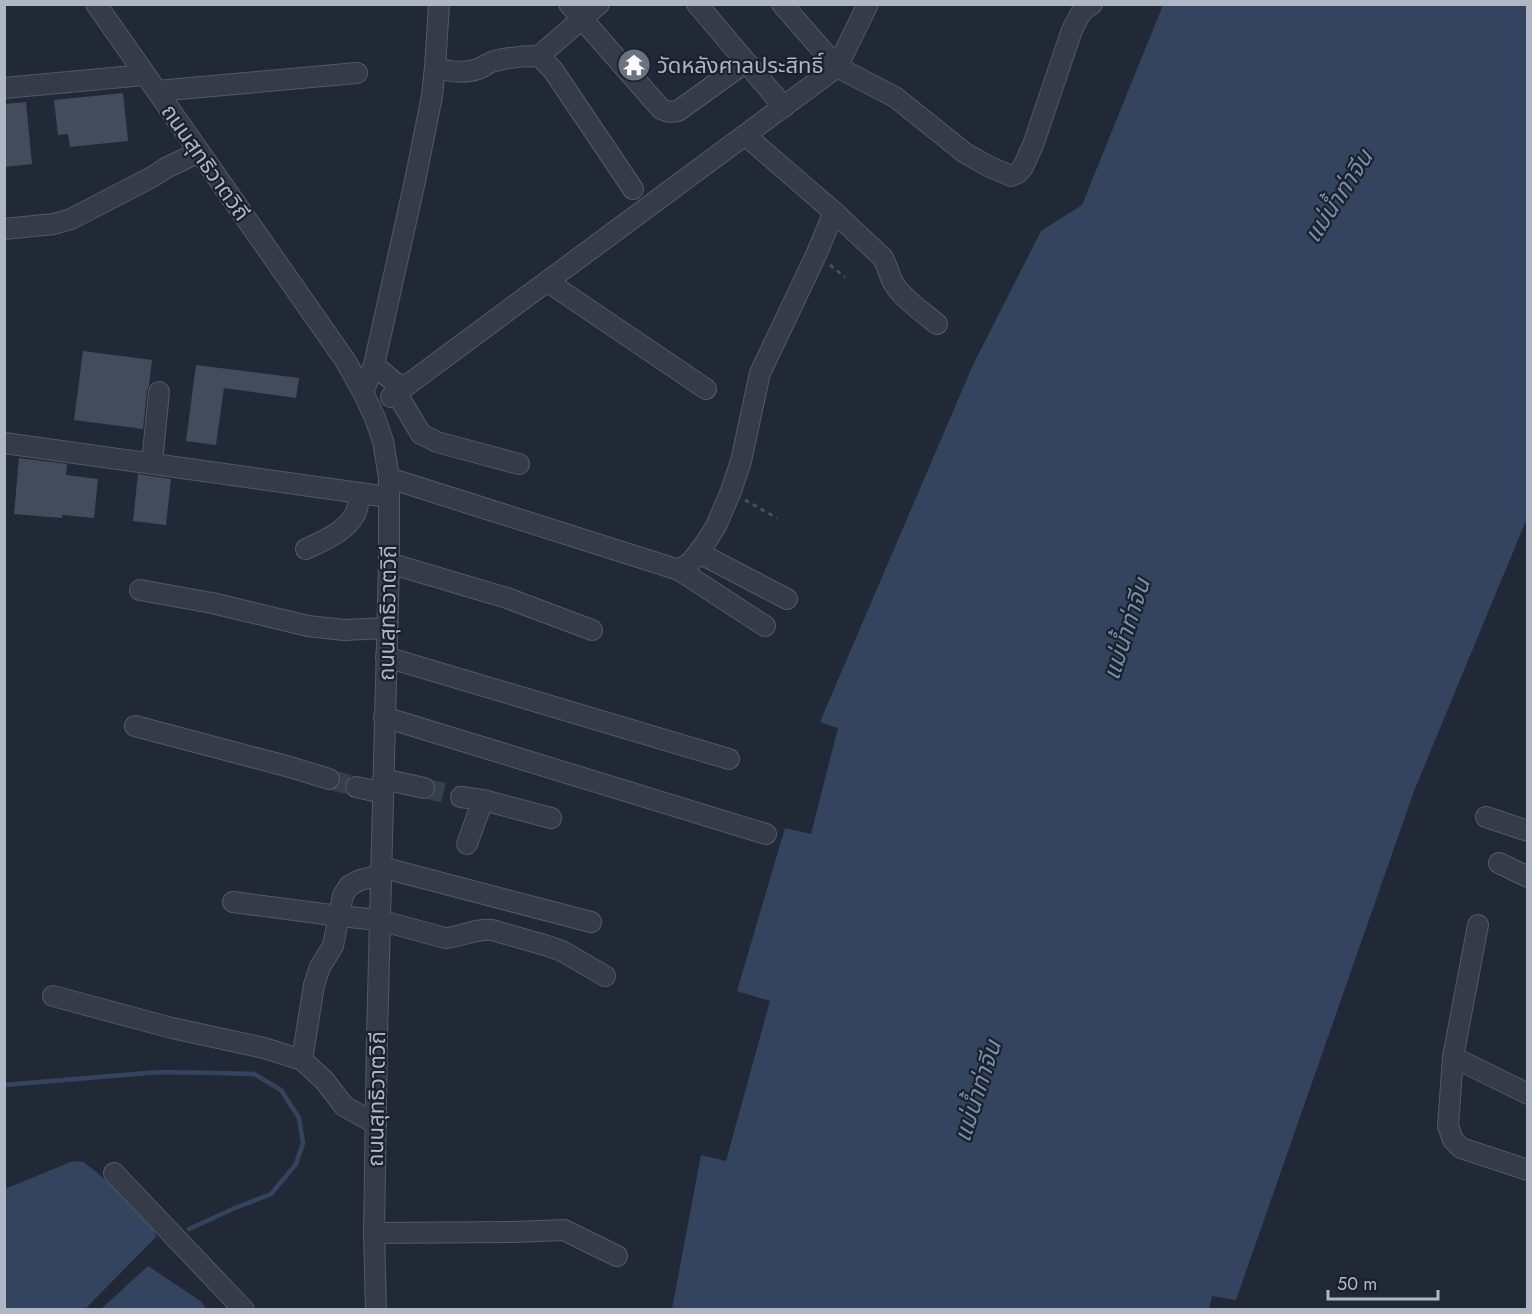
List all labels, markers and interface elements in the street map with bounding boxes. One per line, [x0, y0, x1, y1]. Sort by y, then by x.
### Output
temple icon: วัดหลังศาลประสิทธิ์ [616, 47, 652, 83]
place label: วัดหลังศาลประสิทธิ์ [657, 49, 824, 81]
street label: ถนนสุทธิวาตวิถี [154, 97, 258, 227]
water label: แม่น้ำท่าจีน [1295, 142, 1382, 249]
street label: ถนนสุทธิวาตวิถี [370, 545, 404, 681]
water label: แม่น้ำท่าจีน [1093, 573, 1159, 684]
street label: ถนนสุทธิวาตวิถี [359, 1031, 393, 1167]
water label: แม่น้ำท่าจีน [944, 1035, 1010, 1146]
scale bar [1328, 1263, 1438, 1301]
text: 50 m [1337, 1271, 1377, 1297]

